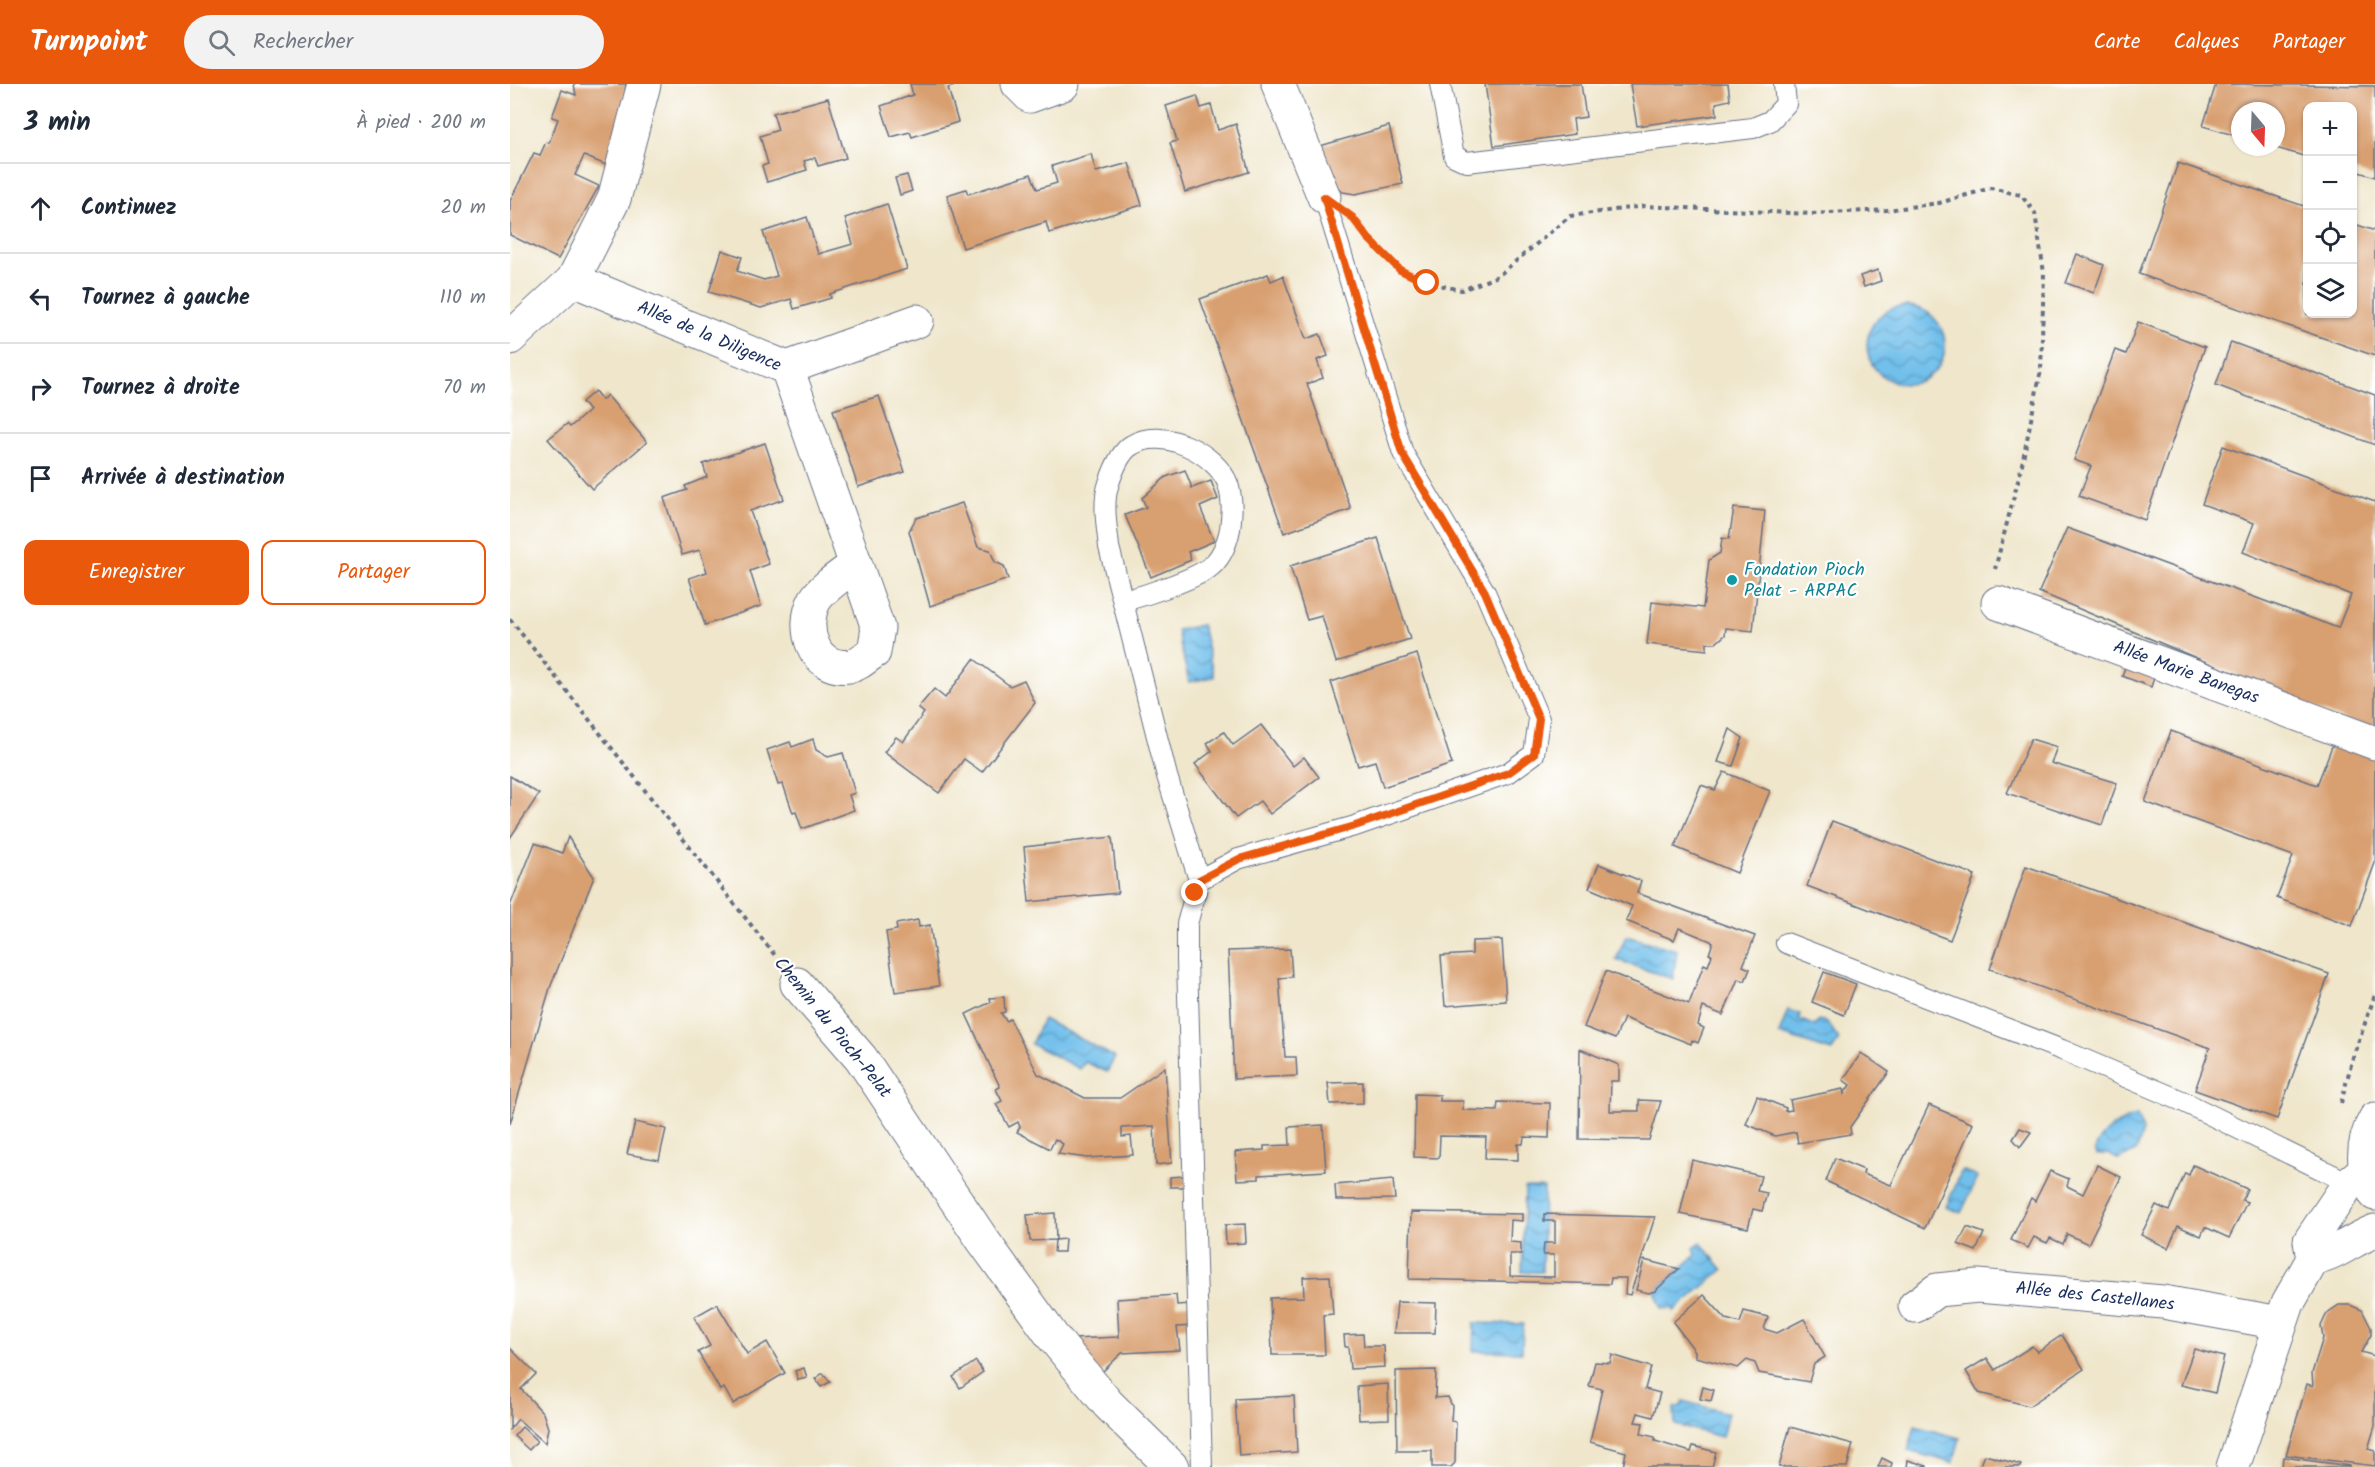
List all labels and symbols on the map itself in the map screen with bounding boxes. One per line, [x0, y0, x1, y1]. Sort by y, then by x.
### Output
north arrow [2231, 102, 2285, 156]
route start [1413, 269, 1439, 295]
street label: Allée de la Diligence [632, 294, 786, 380]
place label: Fondation Pioch Pelat - ARPAC [1744, 556, 1865, 606]
marker: Fondation Pioch Pelat - ARPAC [1725, 573, 1739, 587]
street label: Allée Marie Banegas [2109, 633, 2263, 713]
route end [1181, 879, 1207, 905]
street label: Chemin du Pioch-Pelat [766, 951, 899, 1106]
street label: Allée des Castellanes [2014, 1274, 2176, 1320]

